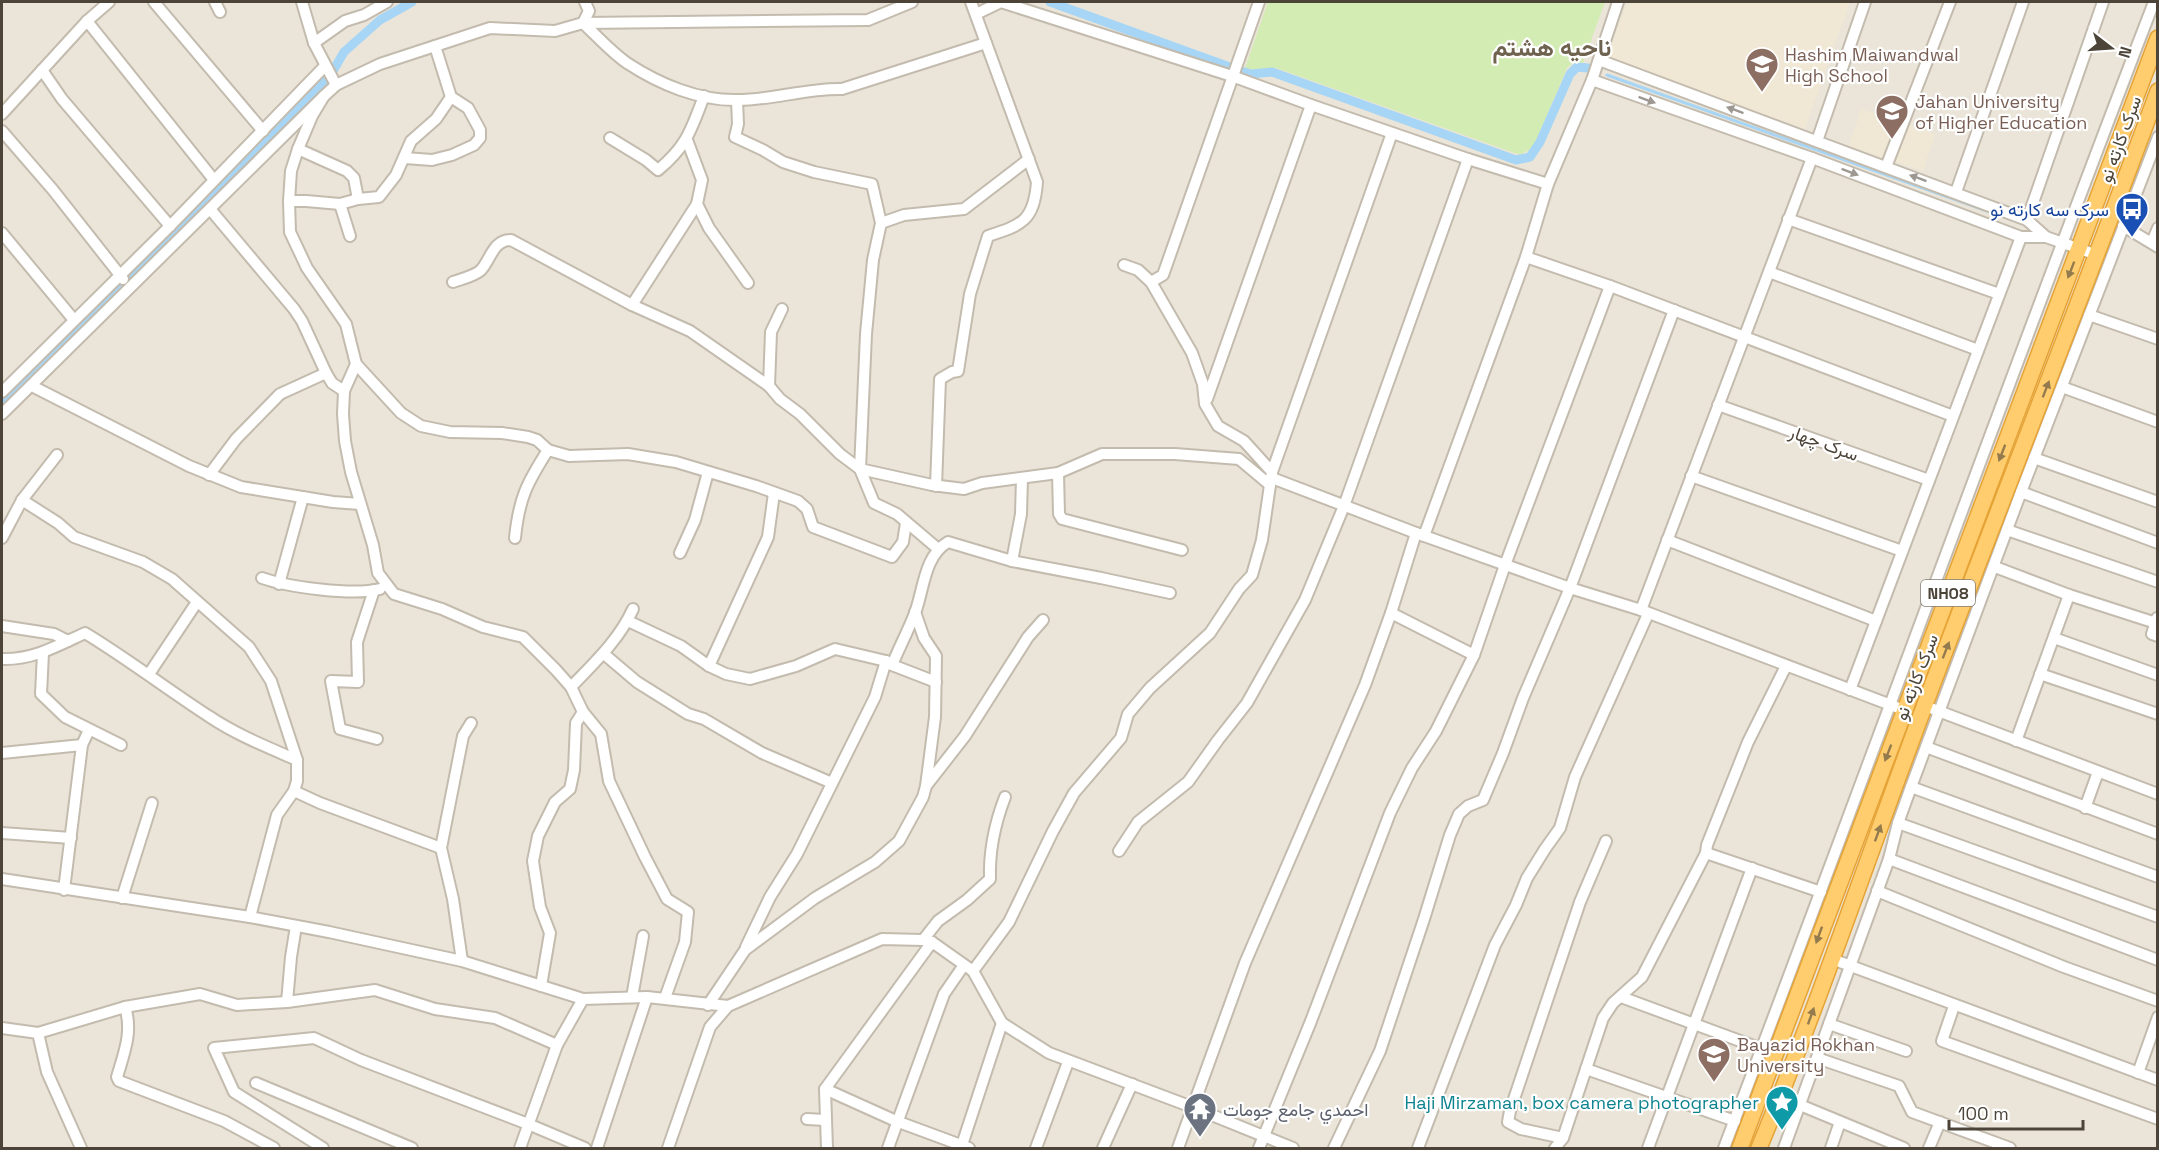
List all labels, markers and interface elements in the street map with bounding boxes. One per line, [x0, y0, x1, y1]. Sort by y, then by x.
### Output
north arrow [2081, 18, 2141, 78]
district label: ناحیه هشتم [1493, 32, 1611, 64]
place label: Hashim Maiwandwal High School [1785, 43, 1959, 87]
text: N [2113, 44, 2136, 60]
school or university icon: Hashim Maiwandwal High School [1744, 46, 1780, 93]
place label: Jahan University of Higher Education [1915, 90, 2087, 134]
school or university icon: Jahan University of Higher Education [1874, 93, 1910, 140]
street label: سرک کارته نو [2094, 93, 2146, 185]
one-way arrow [1638, 95, 1656, 105]
one-way arrow [1726, 105, 1744, 115]
one-way arrow [1841, 168, 1859, 178]
one-way arrow [1909, 173, 1927, 183]
bus stop icon: سرک سه کارته نو [2114, 191, 2150, 238]
place label: سرک سه کارته نو [1990, 198, 2109, 221]
one-way arrow [2065, 261, 2075, 279]
one-way arrow [2041, 380, 2051, 398]
street label: سرک چهار [1785, 420, 1862, 467]
one-way arrow [1996, 444, 2006, 462]
road number: NH08 [1921, 580, 1975, 606]
street label: سرک کارته نو [1889, 631, 1943, 723]
one-way arrow [1942, 641, 1951, 659]
one-way arrow [1882, 744, 1892, 762]
one-way arrow [1873, 823, 1883, 841]
one-way arrow [1814, 926, 1824, 944]
one-way arrow [1806, 1006, 1816, 1024]
place label: Bayazid Rokhan University [1737, 1033, 1875, 1077]
school or university icon: Bayazid Rokhan University [1696, 1036, 1732, 1083]
place icon: Haji Mirzaman, box camera photographer [1764, 1084, 1800, 1131]
temple icon: احمدي جامع جومات [1182, 1091, 1218, 1138]
place label: Haji Mirzaman, box camera photographer [1404, 1091, 1759, 1114]
scale bar [1949, 1093, 2082, 1131]
place label: احمدي جامع جومات [1223, 1098, 1368, 1125]
text: 100 m [1958, 1102, 2009, 1125]

